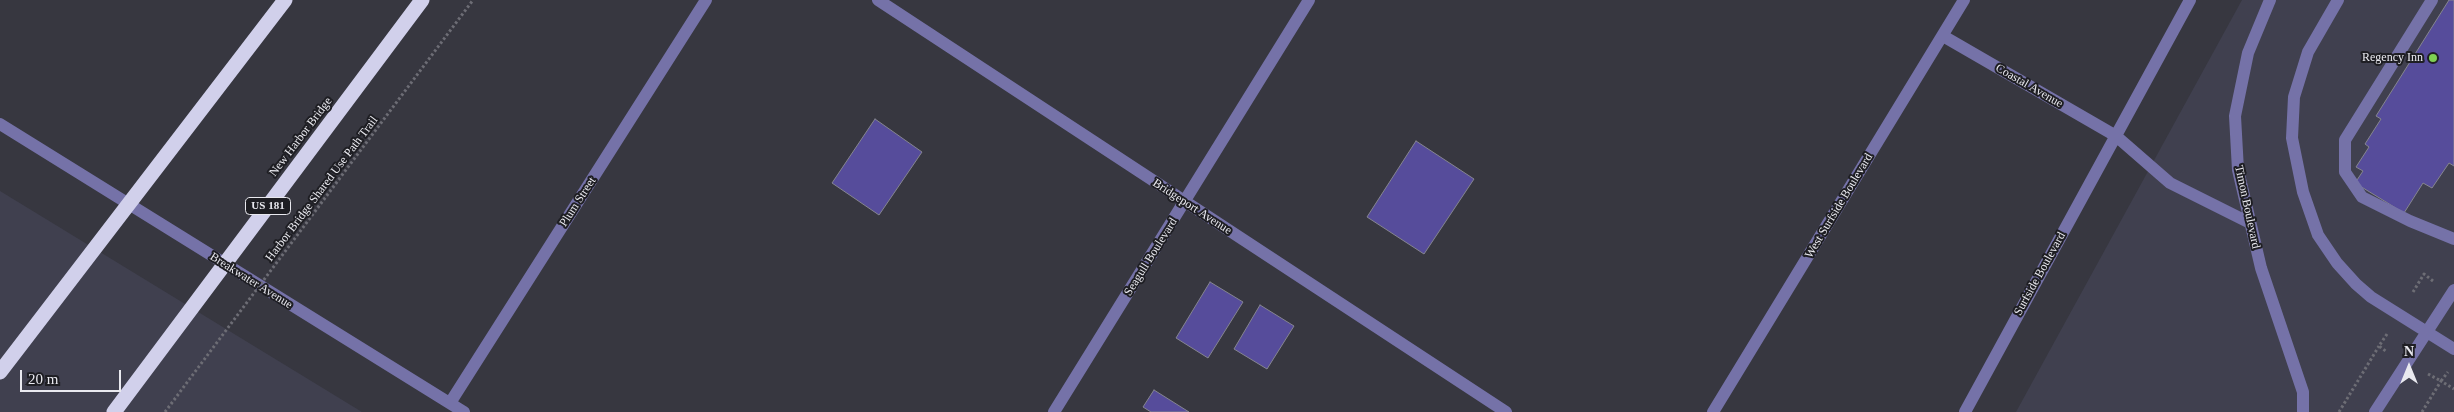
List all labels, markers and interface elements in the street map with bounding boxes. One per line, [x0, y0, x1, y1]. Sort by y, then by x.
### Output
place label: Regency Inn [2362, 51, 2423, 65]
marker: Regency Inn [2427, 52, 2439, 64]
street label: Coastal Avenue [1993, 61, 2065, 111]
street label: New Harbor Bridge [267, 95, 335, 179]
street label: Harbor Bridge Shared Use Path Trail [263, 114, 381, 264]
street label: West Surfside Boulevard [1802, 151, 1876, 261]
street label: Timon Boulevard [2231, 164, 2263, 250]
street label: Plum Street [557, 174, 599, 230]
street label: Bridgeport Avenue [1150, 176, 1234, 238]
road number: US 181 [246, 198, 290, 215]
street label: Seagull Boulevard [1121, 215, 1181, 299]
street label: Surfside Boulevard [2011, 230, 2069, 318]
street label: Breakwater Avenue [207, 250, 295, 312]
north arrow [2384, 342, 2434, 392]
text: N [2404, 344, 2414, 359]
scale bar [22, 360, 124, 392]
text: 20 m [28, 371, 58, 387]

